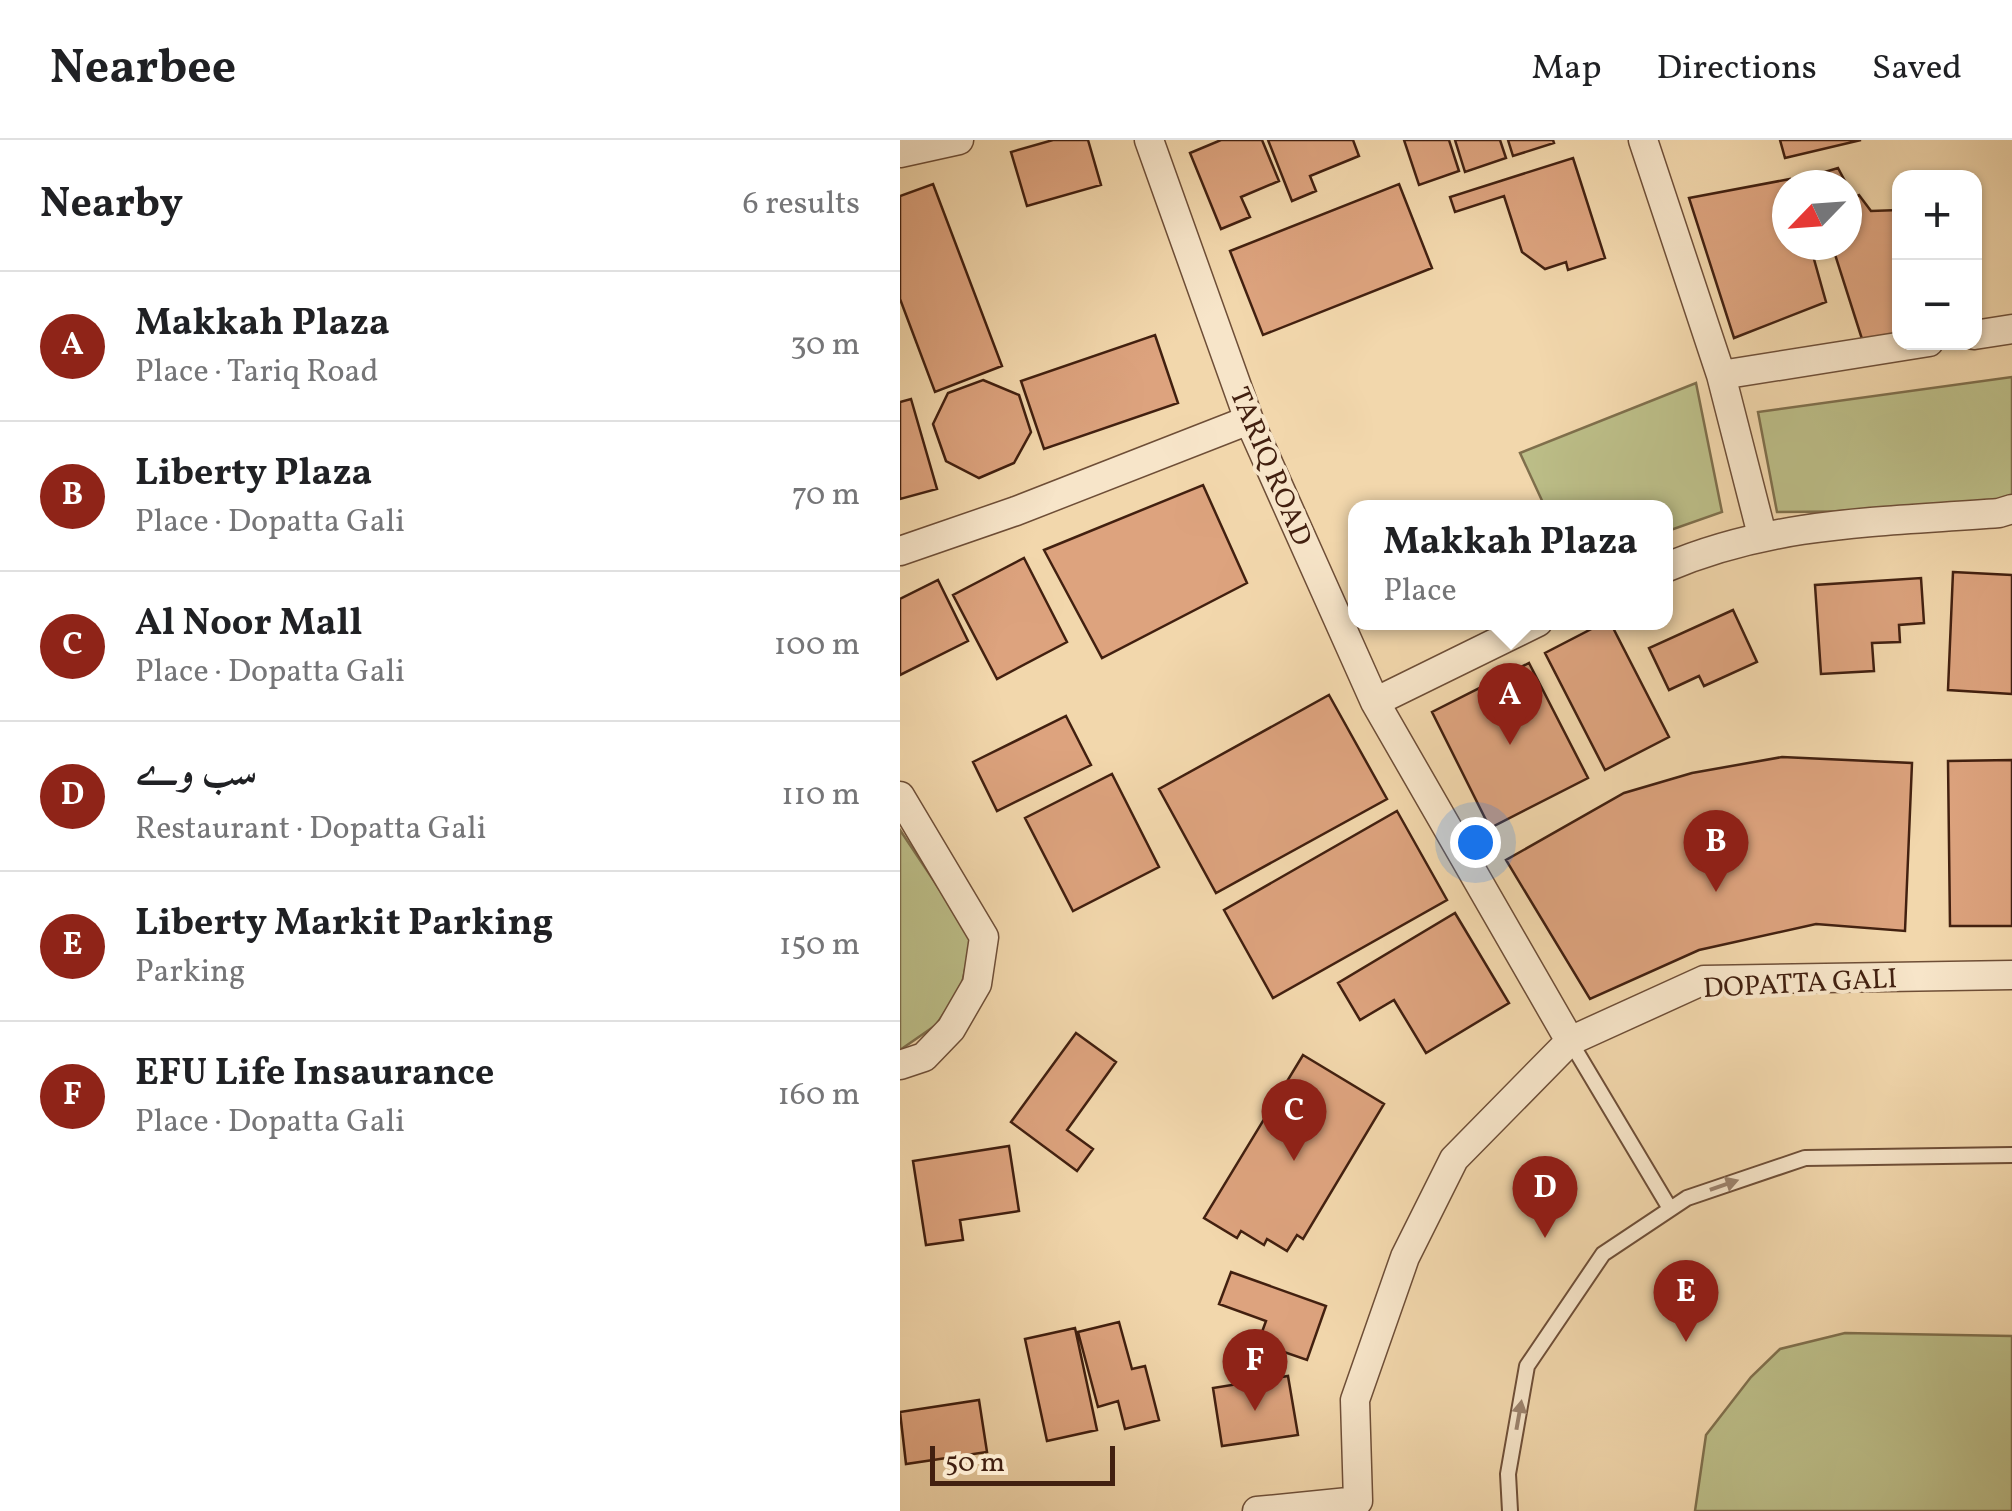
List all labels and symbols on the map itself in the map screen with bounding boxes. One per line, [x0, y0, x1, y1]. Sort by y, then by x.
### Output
north arrow [1772, 170, 1862, 260]
street label: TARIQ ROAD [1219, 382, 1321, 552]
pin: A [1478, 662, 1542, 745]
pin: B [1684, 810, 1748, 892]
your location [1450, 817, 1501, 868]
street label: DOPATTA GALI [1702, 960, 1898, 1009]
pin: C [1262, 1078, 1326, 1161]
pin: D [1512, 1156, 1578, 1238]
one-way arrow [1710, 1177, 1740, 1192]
pin: E [1654, 1260, 1718, 1342]
pin: F [1222, 1328, 1288, 1411]
one-way arrow [1512, 1398, 1527, 1430]
scale bar [930, 1441, 1115, 1486]

